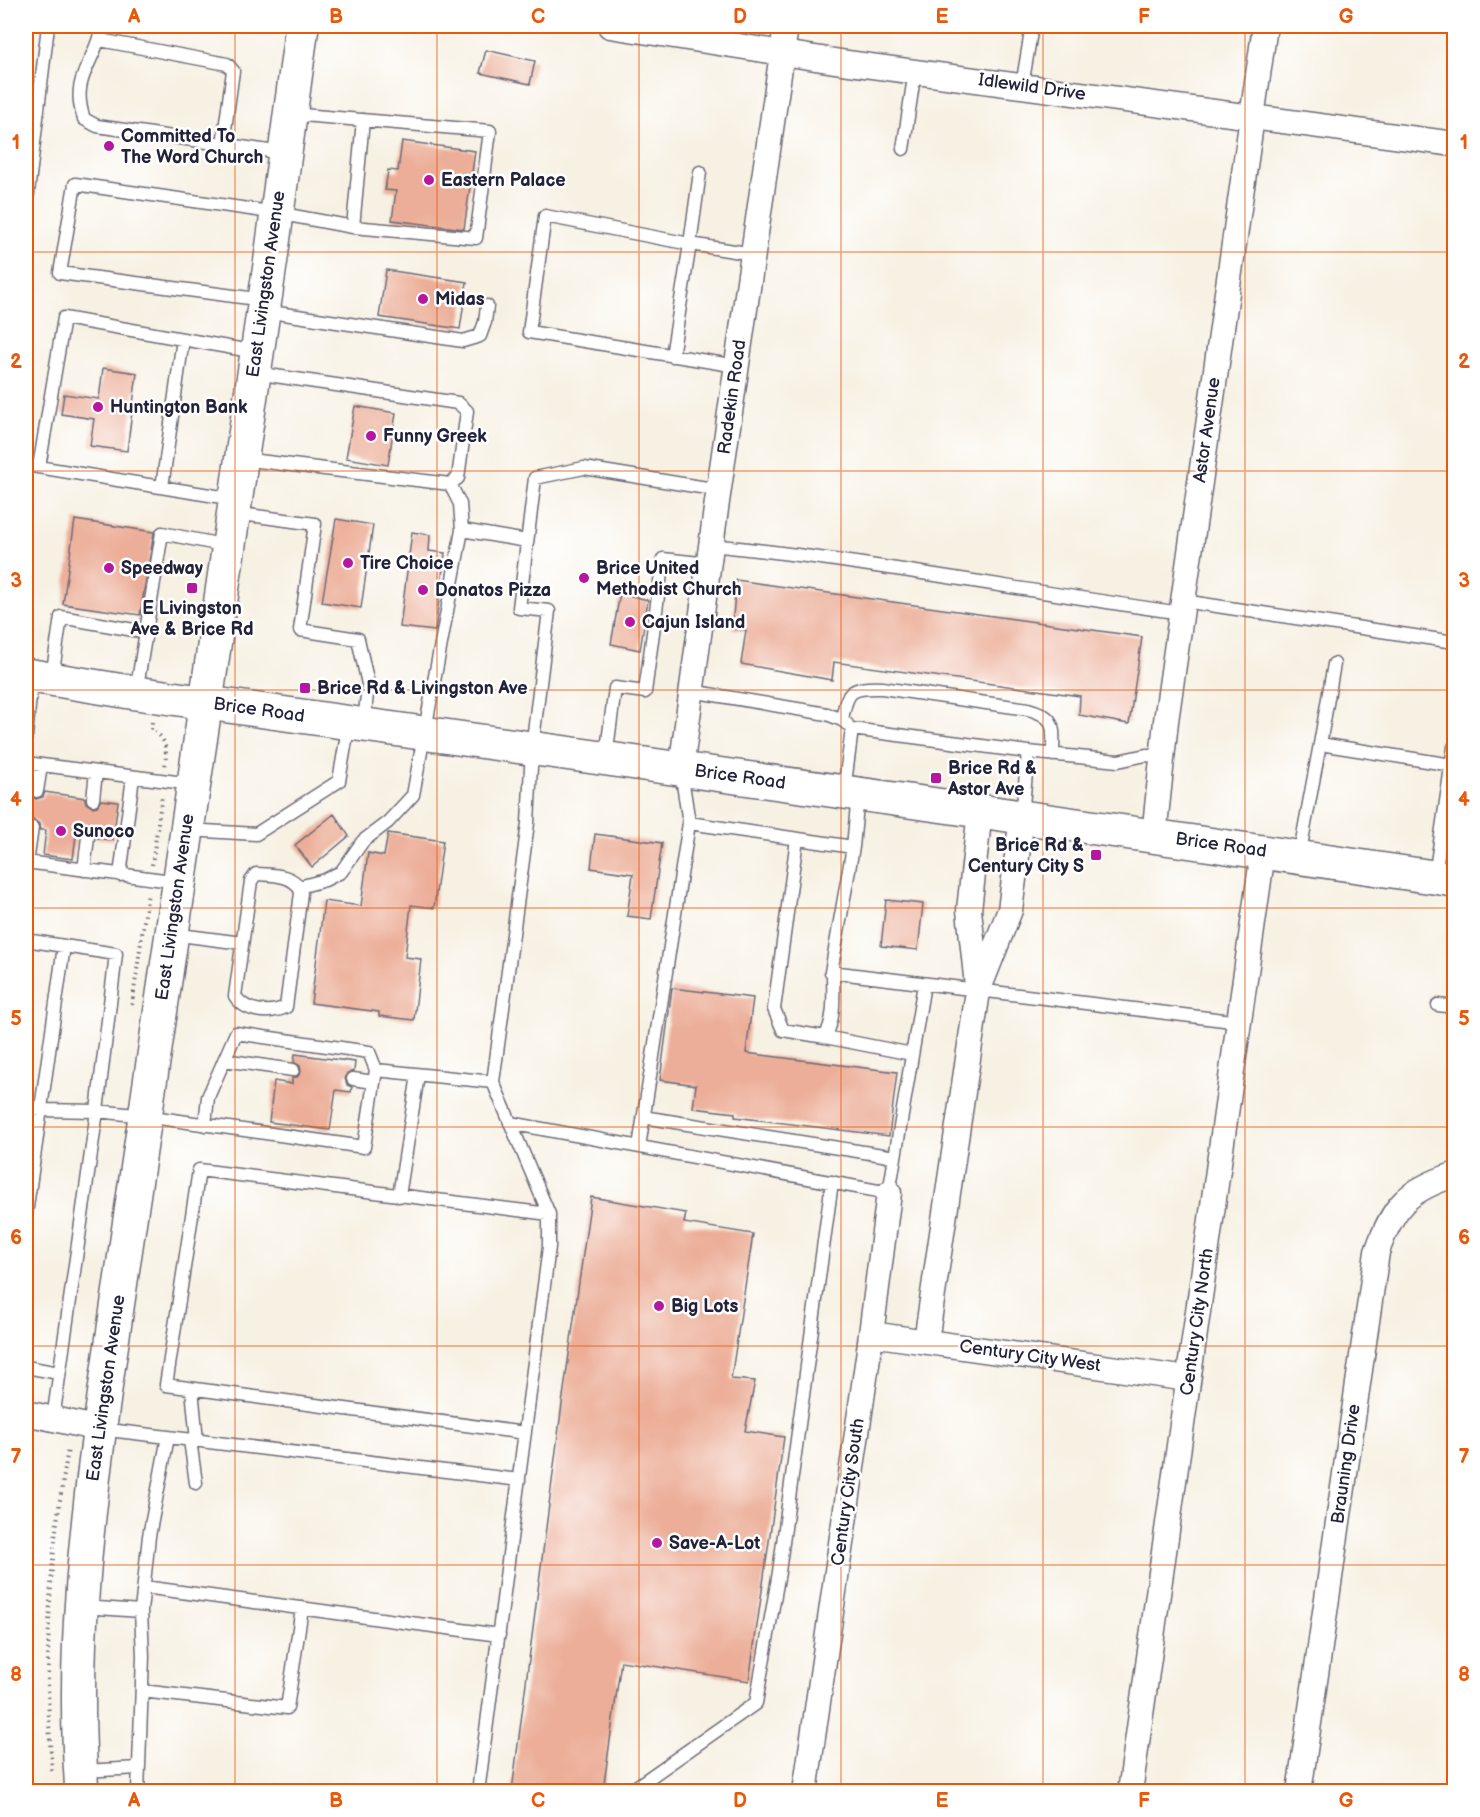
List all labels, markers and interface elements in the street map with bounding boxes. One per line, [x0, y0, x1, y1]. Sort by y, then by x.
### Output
text: A [127, 5, 141, 29]
text: B [329, 5, 343, 29]
text: C [531, 5, 545, 29]
text: D [733, 5, 747, 29]
text: E [936, 5, 949, 29]
text: F [1138, 5, 1150, 29]
text: G [1339, 5, 1354, 29]
street label: Idlewild Drive [977, 69, 1087, 105]
place label: Committed To The Word Church [121, 126, 263, 168]
text: 1 [12, 131, 20, 155]
text: 1 [1460, 131, 1468, 155]
marker: Committed To The Word Church [102, 139, 116, 153]
place label: Eastern Palace [441, 170, 566, 191]
marker: Eastern Palace [422, 173, 436, 187]
street label: East Livingston Avenue [243, 189, 290, 379]
place label: Midas [435, 289, 485, 310]
marker: Midas [416, 292, 430, 306]
street label: Radekin Road [714, 338, 750, 456]
text: 2 [10, 350, 22, 374]
text: 2 [1458, 350, 1470, 374]
street label: Astor Avenue [1189, 376, 1225, 484]
place label: Huntington Bank [110, 397, 248, 418]
marker: Huntington Bank [91, 400, 105, 414]
place label: Funny Greek [383, 426, 487, 447]
marker: Funny Greek [364, 429, 378, 443]
place label: Tire Choice [360, 553, 454, 574]
marker: Tire Choice [341, 556, 355, 570]
place label: Speedway [121, 558, 204, 579]
place label: Brice United Methodist Church [596, 558, 742, 600]
marker: Speedway [102, 561, 116, 575]
text: 3 [10, 569, 22, 593]
text: 3 [1458, 569, 1470, 593]
marker: Brice United Methodist Church [577, 571, 591, 585]
place label: Donatos Pizza [435, 580, 551, 601]
marker: E Livingston Ave & Brice Rd [185, 581, 199, 595]
marker: Donatos Pizza [416, 583, 430, 597]
place label: E Livingston Ave & Brice Rd [130, 598, 253, 640]
place label: Cajun Island [642, 612, 745, 633]
marker: Cajun Island [623, 615, 637, 629]
place label: Brice Rd & Livingston Ave [317, 678, 528, 699]
marker: Brice Rd & Livingston Ave [298, 681, 312, 695]
street label: Brice Road [212, 693, 306, 727]
place label: Brice Rd & Astor Ave [947, 758, 1037, 800]
street label: Brice Road [693, 760, 787, 794]
marker: Brice Rd & Astor Ave [929, 771, 943, 785]
text: 4 [10, 788, 22, 812]
text: 4 [1458, 788, 1470, 812]
street label: East Livingston Avenue [152, 812, 199, 1002]
place label: Sunoco [73, 821, 134, 842]
marker: Sunoco [54, 824, 68, 838]
street label: Brice Road [1174, 828, 1268, 862]
place label: Brice Rd & Century City S [968, 835, 1084, 877]
marker: Brice Rd & Century City S [1089, 848, 1103, 862]
text: 5 [10, 1007, 22, 1031]
text: 5 [1458, 1007, 1470, 1031]
text: 6 [10, 1226, 22, 1250]
text: 6 [1458, 1226, 1470, 1250]
street label: Century City North [1176, 1247, 1218, 1397]
street label: East Livingston Avenue [83, 1293, 130, 1483]
place label: Big Lots [671, 1296, 739, 1317]
marker: Big Lots [652, 1299, 666, 1313]
street label: Century City West [958, 1336, 1102, 1376]
street label: Brauning Drive [1327, 1402, 1365, 1525]
street label: Century City South [827, 1417, 869, 1567]
text: 7 [10, 1445, 22, 1469]
text: 7 [1458, 1445, 1470, 1469]
place label: Save-A-Lot [669, 1533, 760, 1554]
marker: Save-A-Lot [650, 1536, 664, 1550]
text: 8 [10, 1663, 22, 1687]
text: 8 [1458, 1663, 1470, 1687]
text: A [127, 1789, 141, 1813]
text: B [329, 1789, 343, 1813]
text: C [531, 1789, 545, 1813]
text: D [733, 1789, 747, 1813]
text: E [936, 1789, 949, 1813]
text: F [1138, 1789, 1150, 1813]
text: G [1339, 1789, 1354, 1813]

